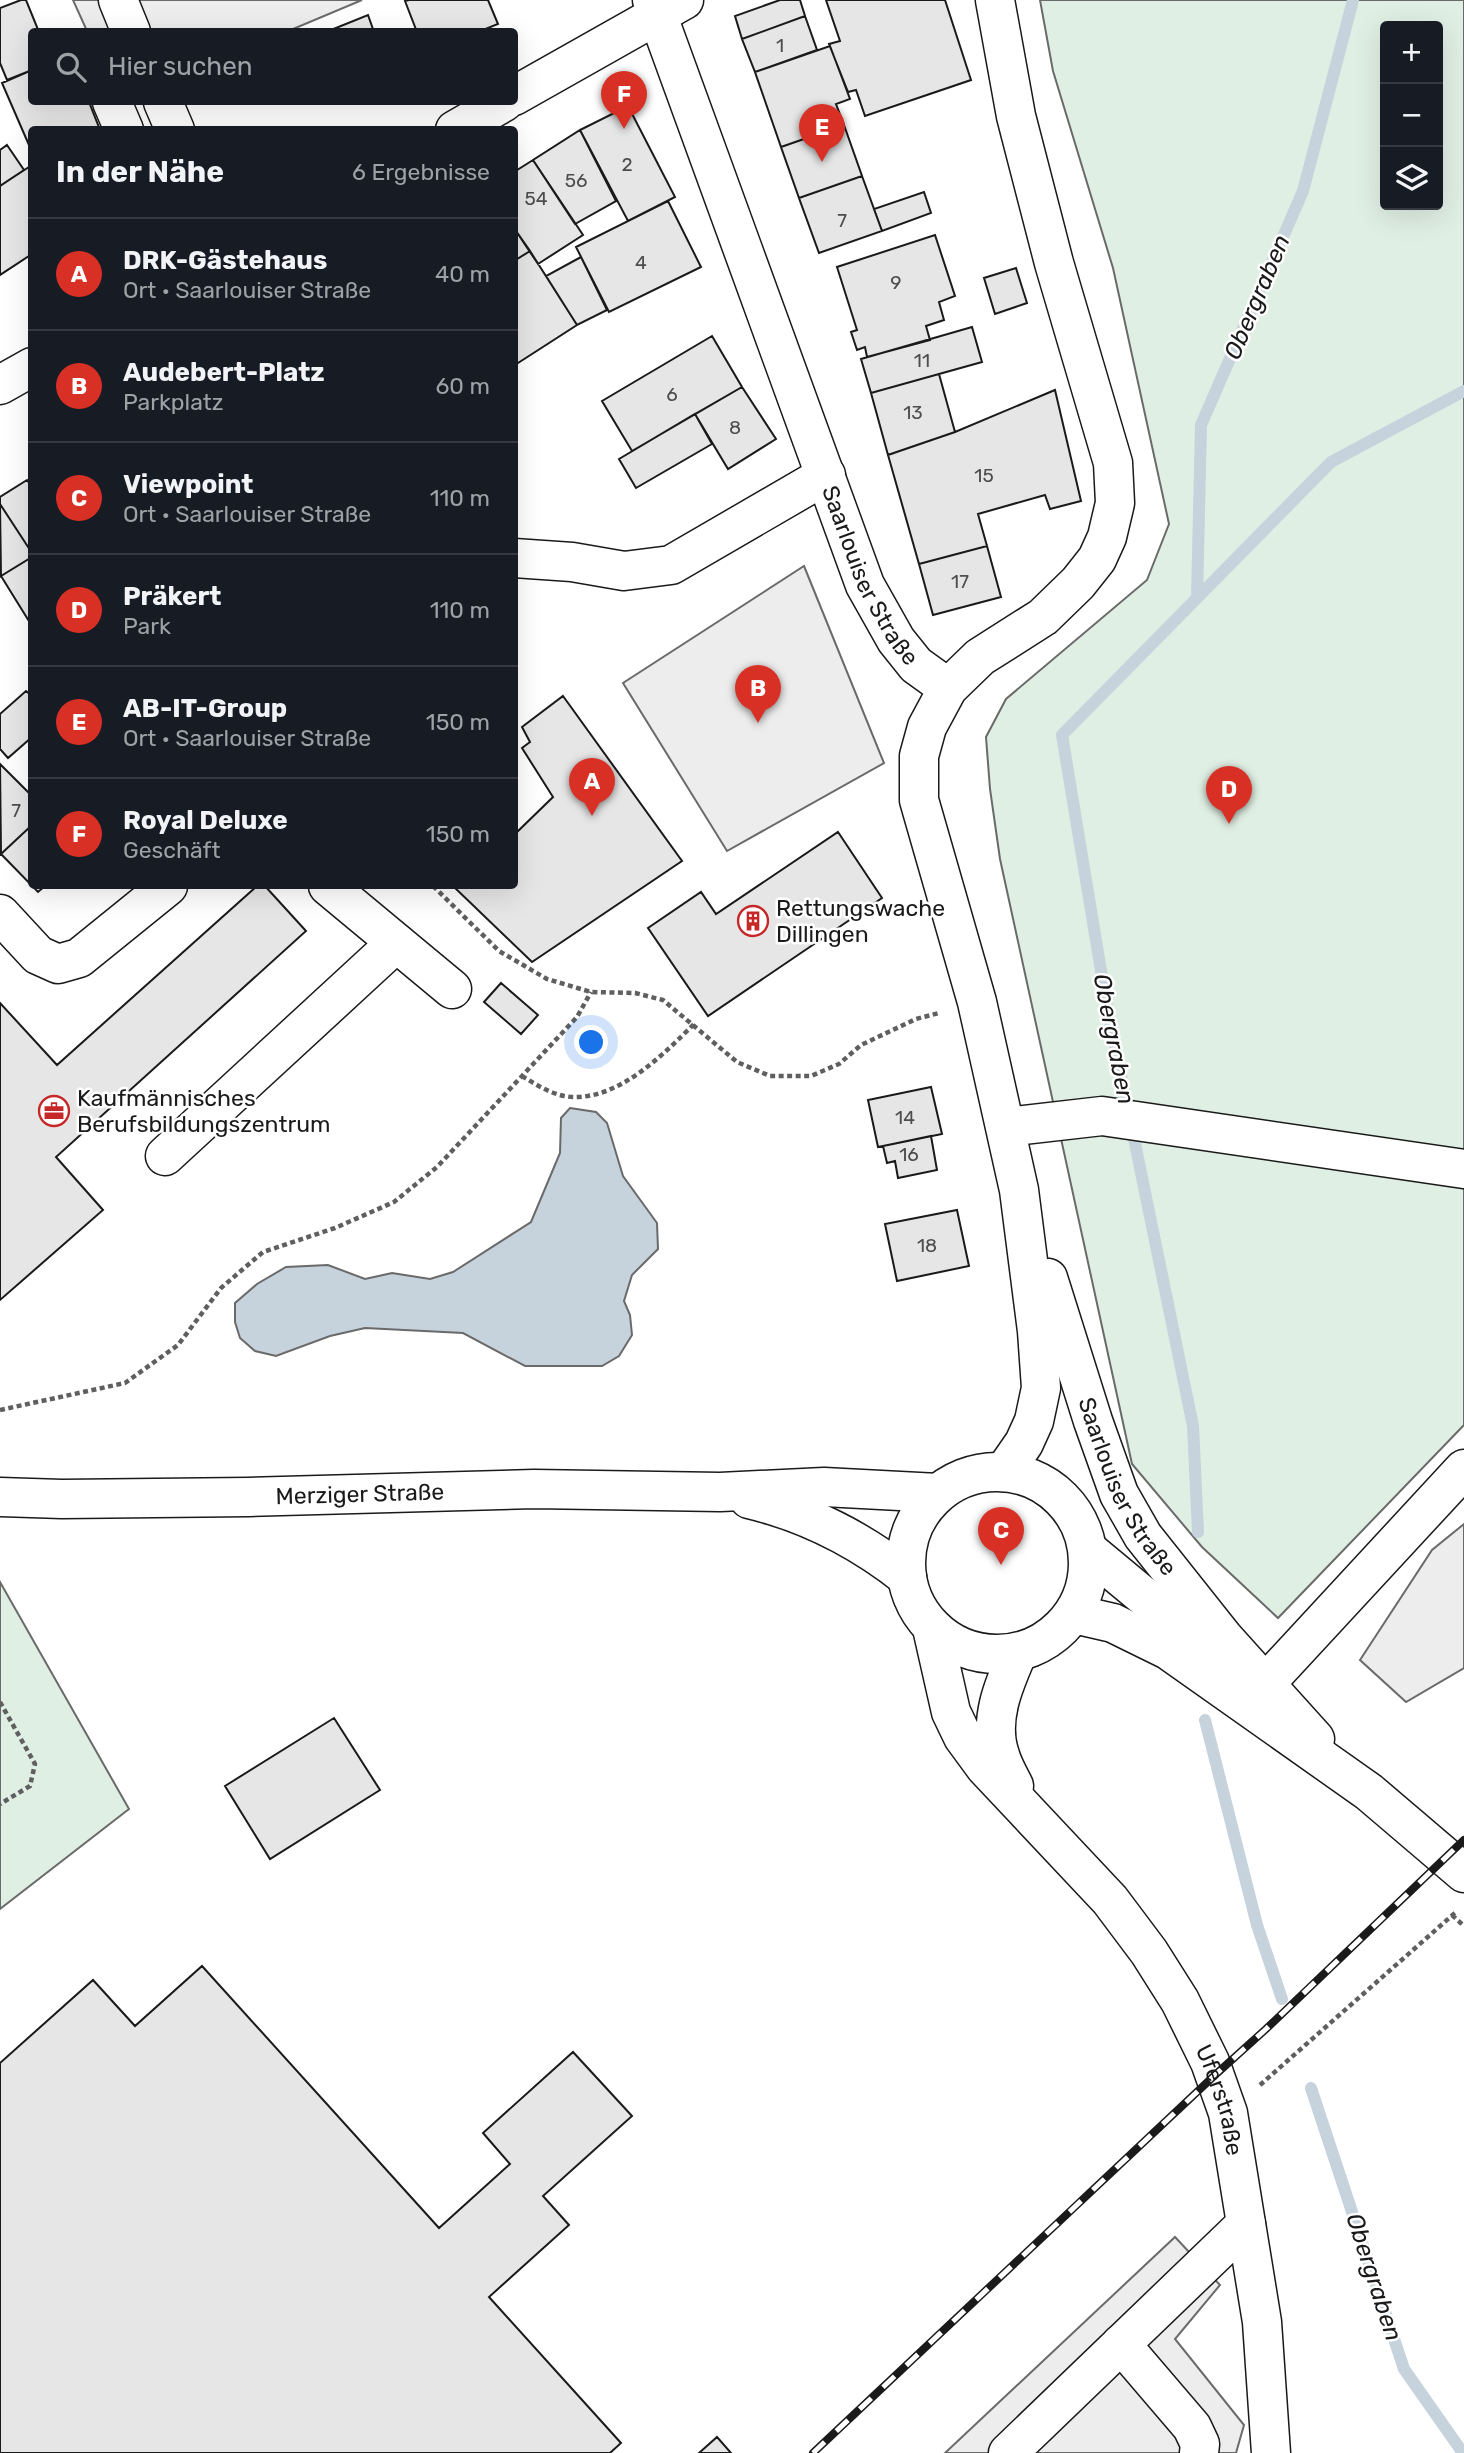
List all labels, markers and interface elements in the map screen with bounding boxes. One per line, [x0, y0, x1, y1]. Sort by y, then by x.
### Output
map controls [1380, 21, 1443, 210]
button: + [1380, 21, 1443, 84]
search box [28, 28, 518, 105]
house number: 1 [776, 34, 784, 57]
icon: search [52, 48, 90, 86]
text: Hier suchen [108, 51, 253, 82]
pin: F [601, 71, 647, 129]
button: − [1380, 84, 1443, 147]
pin: E [799, 104, 845, 162]
button: layers [1380, 147, 1443, 210]
house number: 2 [621, 153, 633, 176]
text: In der Nähe [56, 154, 224, 190]
text: 6 Ergebnisse [352, 158, 490, 186]
house number: 56 [565, 169, 587, 192]
house number: 54 [524, 187, 548, 210]
house number: 7 [837, 209, 847, 232]
water label: Obergraben [1218, 230, 1296, 364]
text: DRK-Gästehaus [123, 245, 327, 276]
house number: 4 [635, 251, 647, 274]
text: A [71, 260, 87, 288]
text: 40 m [435, 260, 490, 288]
house number: 9 [890, 271, 902, 294]
text: Ort · Saarlouiser Straße [123, 276, 371, 304]
house number: 11 [914, 349, 930, 372]
text: Audebert-Platz [123, 357, 325, 388]
text: B [71, 372, 87, 400]
text: 60 m [435, 372, 490, 400]
house number: 6 [666, 383, 678, 406]
text: Parkplatz [123, 388, 223, 416]
house number: 13 [903, 401, 923, 424]
house number: 8 [729, 416, 741, 439]
house number: 15 [974, 464, 994, 487]
text: Viewpoint [123, 469, 253, 500]
street label: Saarlouiser Straße [816, 482, 925, 671]
text: C [71, 484, 87, 512]
text: 110 m [430, 484, 490, 512]
text: Ort · Saarlouiser Straße [123, 500, 371, 528]
house number: 17 [951, 570, 969, 593]
text: Präkert [123, 581, 222, 612]
text: D [71, 596, 87, 624]
text: 110 m [430, 596, 490, 624]
text: Park [123, 612, 171, 640]
pin: B [735, 665, 781, 723]
text: AB-IT-Group [123, 693, 287, 724]
text: E [72, 708, 86, 736]
text: 150 m [426, 708, 490, 736]
text: Ort · Saarlouiser Straße [123, 724, 371, 752]
pin: A [569, 758, 615, 816]
pin: D [1206, 766, 1252, 824]
house number: 7 [11, 799, 21, 822]
text: Royal Deluxe [123, 805, 288, 836]
text: F [72, 820, 86, 848]
text: 150 m [426, 820, 490, 848]
text: Geschäft [123, 836, 220, 864]
place label: Rettungswache Dillingen [776, 894, 945, 948]
building icon: Rettungswache Dillingen [736, 904, 770, 938]
water label: Obergraben [1088, 971, 1140, 1107]
your location [574, 1025, 608, 1059]
place label: Kaufmännisches Berufsbildungszentrum [77, 1084, 330, 1138]
office icon: Kaufmännisches Berufsbildungszentrum [37, 1094, 71, 1128]
house number: 14 [895, 1106, 915, 1129]
house number: 16 [899, 1143, 919, 1166]
house number: 18 [917, 1234, 937, 1257]
street label: Saarlouiser Straße [1072, 1394, 1183, 1581]
street label: Merziger Straße [275, 1478, 445, 1510]
pin: C [978, 1507, 1024, 1565]
street label: Uferstraße [1190, 2040, 1249, 2157]
water label: Obergraben [1340, 2210, 1408, 2344]

